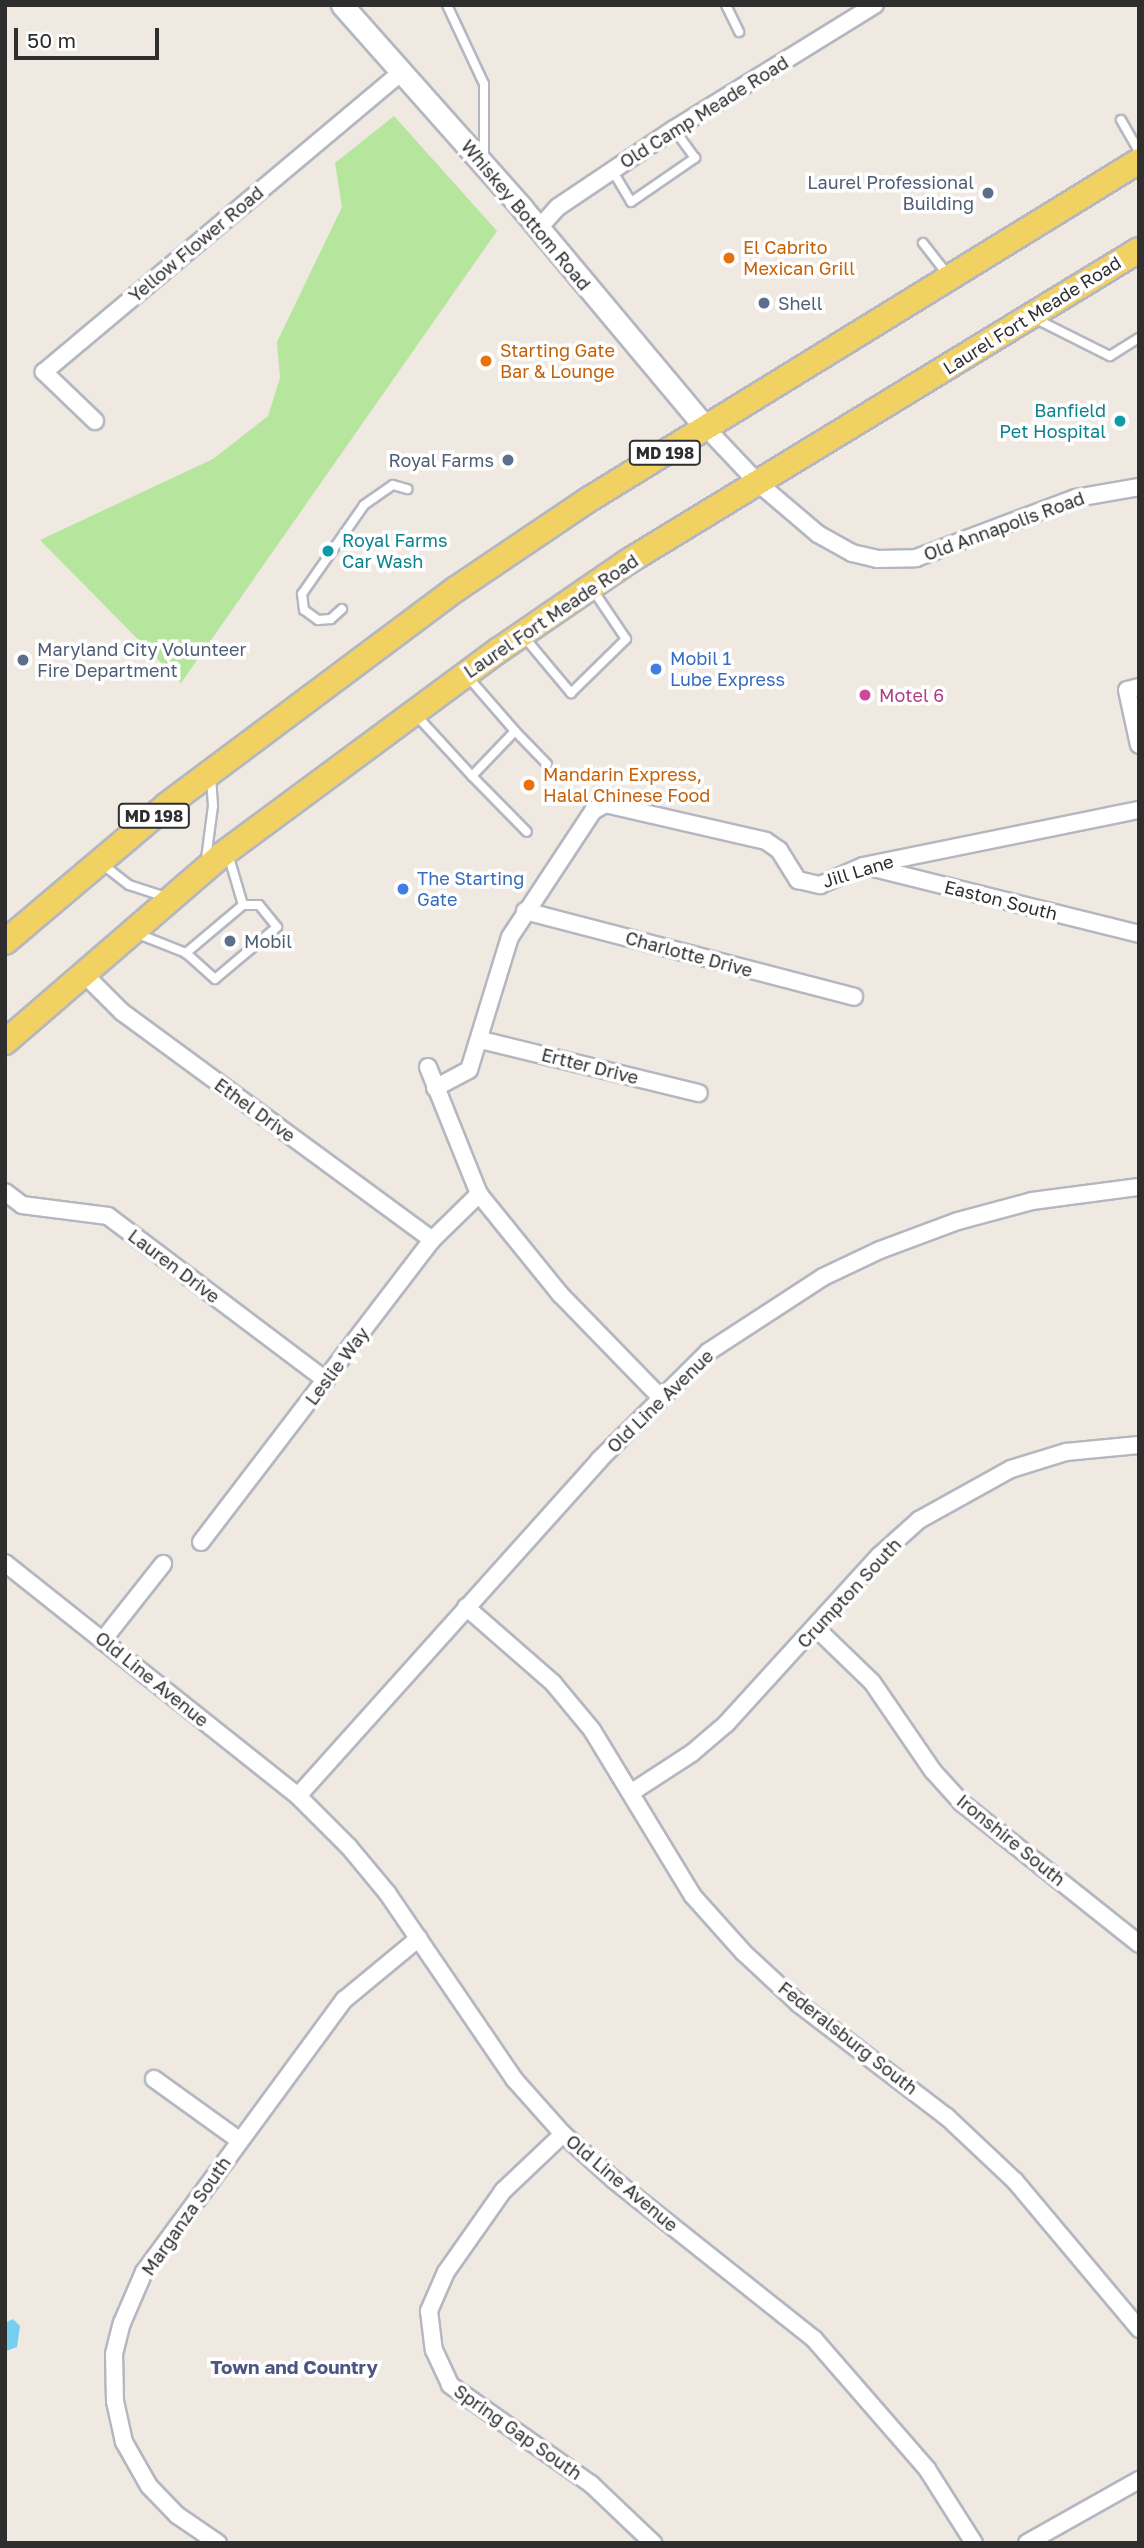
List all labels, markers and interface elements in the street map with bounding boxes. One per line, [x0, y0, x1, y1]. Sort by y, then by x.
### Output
scale bar [18, 14, 163, 58]
text: 50 m [27, 27, 76, 53]
street label: Old Camp Meade Road [616, 51, 792, 173]
street label: Whiskey Bottom Road [457, 135, 595, 295]
place label: Laurel Professional Building [807, 172, 974, 214]
street label: Yellow Flower Road [124, 181, 268, 307]
marker: Laurel Professional Building [980, 185, 996, 201]
place label: El Cabrito Mexican Grill [743, 237, 855, 280]
marker: El Cabrito Mexican Grill [721, 250, 737, 266]
street label: Laurel Fort Meade Road [939, 251, 1125, 379]
place label: Shell [778, 292, 823, 314]
marker: Shell [756, 295, 772, 311]
place label: Starting Gate Bar & Lounge [500, 340, 615, 382]
marker: Starting Gate Bar & Lounge [478, 353, 494, 369]
place label: Banfield Pet Hospital [999, 400, 1106, 442]
marker: Banfield Pet Hospital [1112, 413, 1128, 429]
road number: MD 198 [628, 440, 702, 466]
place label: Royal Farms [389, 449, 494, 471]
marker: Royal Farms [500, 452, 516, 468]
street label: Old Annapolis Road [921, 487, 1087, 565]
place label: Royal Farms Car Wash [342, 530, 447, 572]
marker: Royal Farms Car Wash [320, 543, 336, 559]
street label: Laurel Fort Meade Road [460, 550, 642, 682]
place label: Maryland City Volunteer Fire Department [37, 639, 246, 682]
place label: Mobil 1 Lube Express [670, 648, 785, 690]
marker: Maryland City Volunteer Fire Department [15, 652, 31, 668]
marker: Mobil 1 Lube Express [648, 661, 664, 677]
place label: Motel 6 [879, 684, 944, 706]
marker: Motel 6 [857, 687, 873, 703]
place label: Mandarin Express, Halal Chinese Food [543, 764, 710, 806]
marker: Mandarin Express, Halal Chinese Food [521, 777, 537, 793]
road number: MD 198 [117, 804, 191, 828]
street label: Jill Lane [820, 850, 896, 892]
place label: The Starting Gate [417, 868, 524, 910]
street label: Easton South [942, 876, 1060, 924]
marker: The Starting Gate [395, 881, 411, 897]
street label: Charlotte Drive [623, 927, 755, 981]
place label: Mobil [244, 930, 292, 952]
marker: Mobil [222, 933, 238, 949]
street label: Ertter Drive [539, 1044, 641, 1088]
street label: Ethel Drive [210, 1073, 300, 1147]
street label: Lauren Drive [124, 1225, 224, 1307]
street label: Leslie Way [301, 1323, 373, 1409]
street label: Old Line Avenue [602, 1345, 718, 1457]
street label: Crumpton South [793, 1534, 905, 1652]
street label: Old Line Avenue [91, 1627, 213, 1731]
street label: Ironshire South [953, 1790, 1069, 1890]
street label: Federalsburg South [774, 1977, 922, 2099]
street label: Old Line Avenue [562, 2130, 682, 2236]
street label: Marganza South [137, 2152, 235, 2280]
district label: Town and Country [210, 2356, 378, 2378]
street label: Spring Gap South [450, 2380, 586, 2484]

